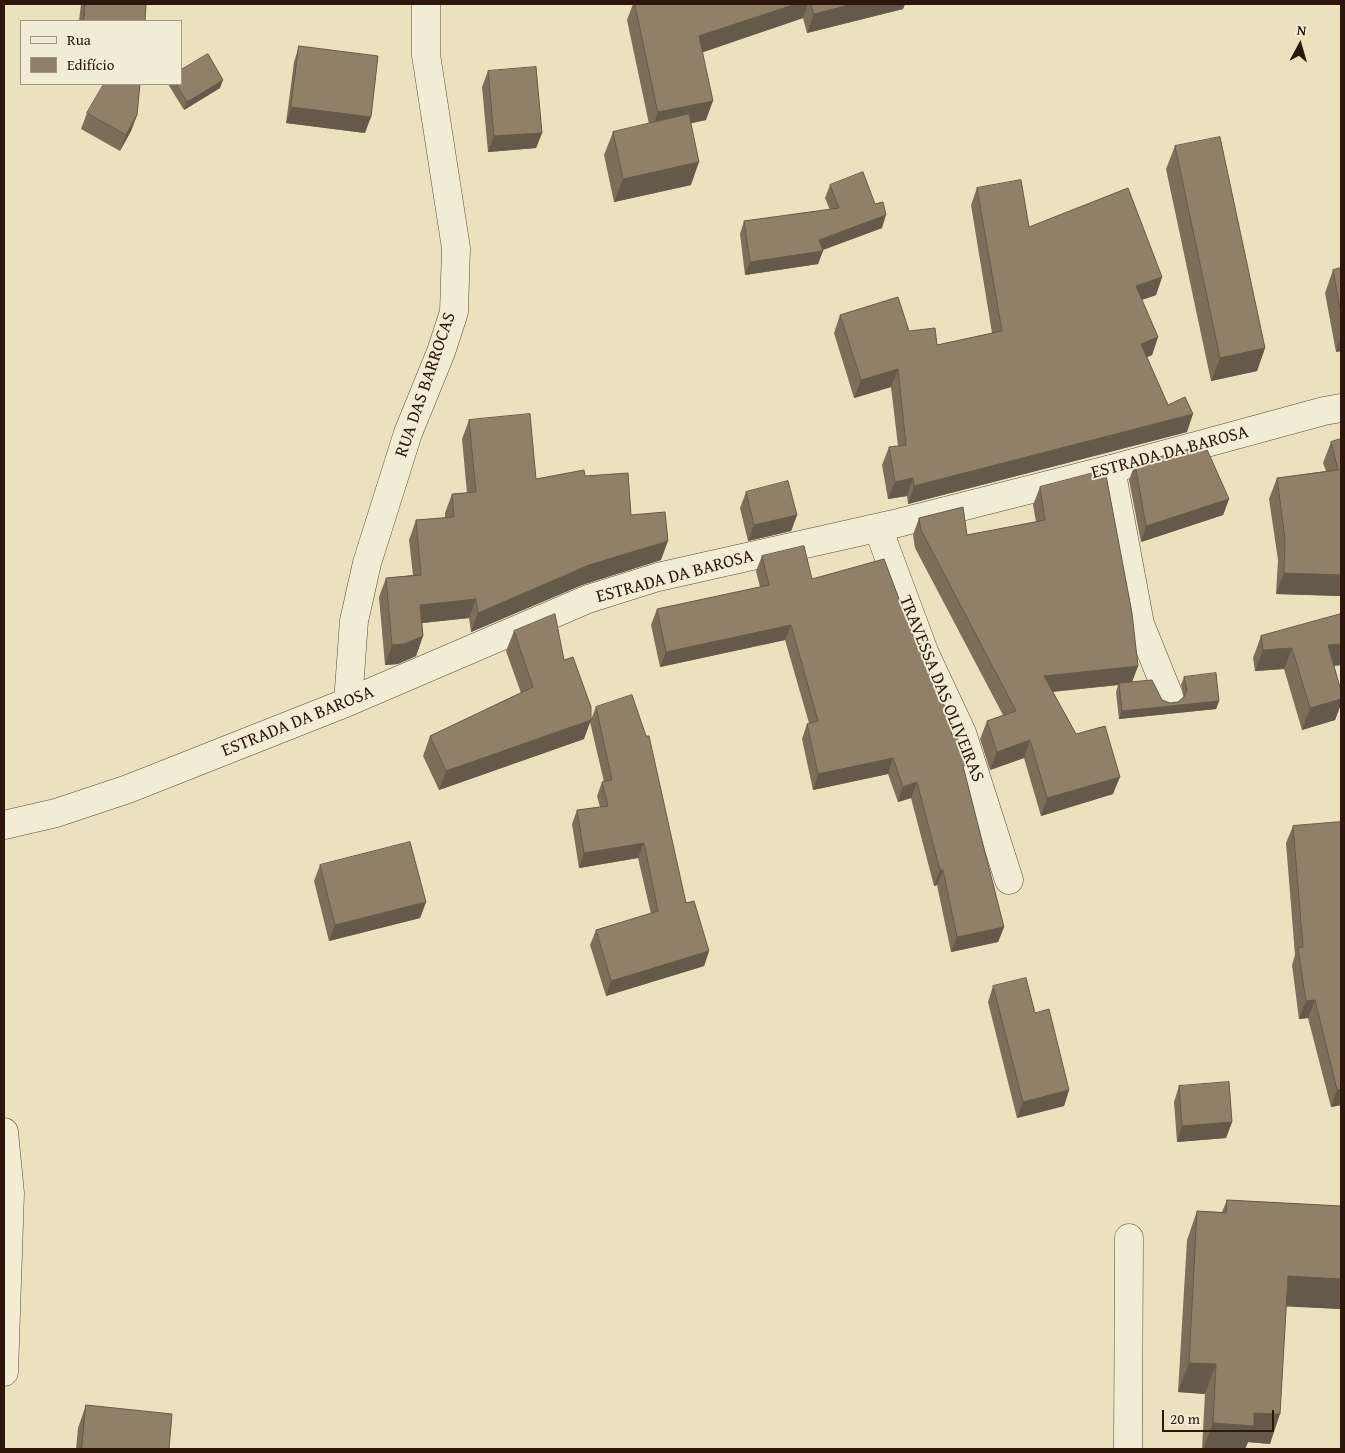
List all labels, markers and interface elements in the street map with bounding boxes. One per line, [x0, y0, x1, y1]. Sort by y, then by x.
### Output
legend [20, 20, 182, 85]
north arrow [1275, 20, 1325, 70]
text: N [1296, 20, 1307, 41]
text: Rua [67, 29, 91, 50]
text: Edifício [67, 54, 114, 75]
street label: RUA DAS BARROCAS [391, 310, 461, 460]
street label: ESTRADA DA BAROSA [1089, 422, 1251, 484]
street label: ESTRADA DA BAROSA [594, 546, 756, 608]
street label: TRAVESSA DAS OLIVEIRAS [894, 593, 988, 785]
street label: ESTRADA DA BAROSA [219, 682, 377, 762]
scale bar [1165, 1400, 1278, 1432]
text: 20 m [1170, 1408, 1200, 1429]

